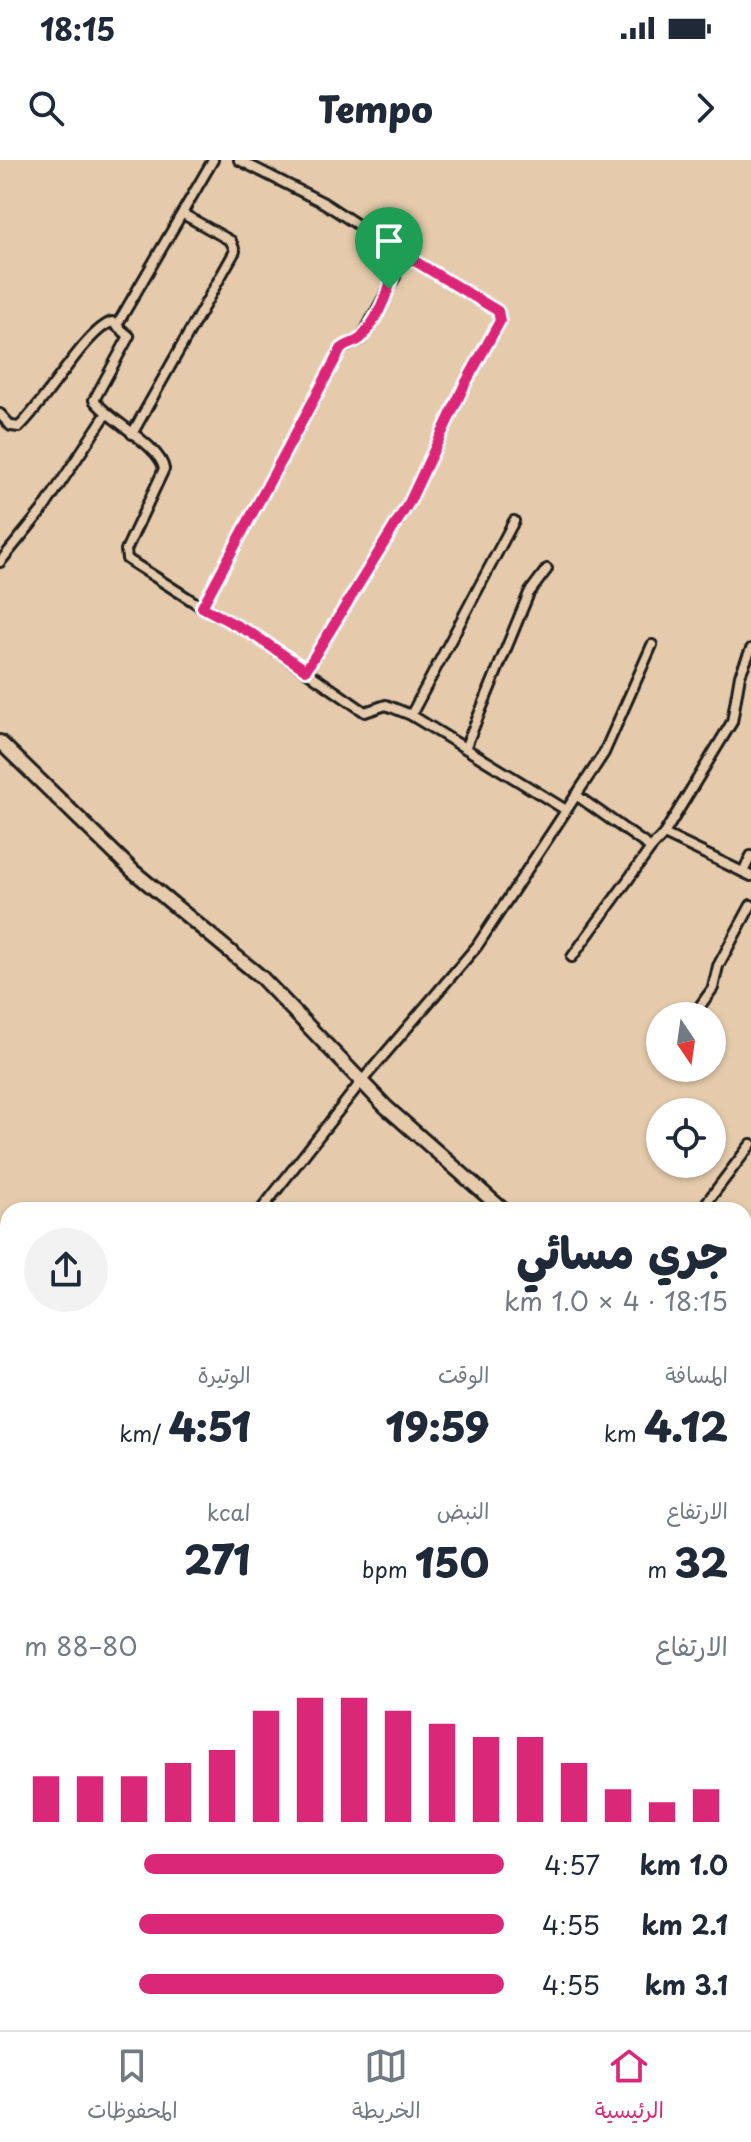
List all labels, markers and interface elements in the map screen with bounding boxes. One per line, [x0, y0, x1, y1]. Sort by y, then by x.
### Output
text: 18:15 [40, 6, 115, 51]
text: Tempo [318, 81, 433, 135]
icon: search [24, 86, 68, 130]
icon: forward [683, 86, 727, 130]
pin [355, 207, 423, 289]
icon: arrive [367, 219, 411, 263]
north arrow [646, 1002, 726, 1082]
map controls [646, 1002, 726, 1178]
button: locate [646, 1098, 726, 1178]
text: جري مسائي [517, 1218, 728, 1284]
button: share [24, 1228, 108, 1312]
text: 18:15 · 4 × 1.0 km [504, 1281, 728, 1320]
text: الوتيرة [198, 1357, 251, 1390]
text: الوقت [438, 1357, 489, 1390]
text: المسافة [665, 1357, 728, 1390]
text: 4:51 [168, 1395, 251, 1456]
text: 19:59 [385, 1395, 489, 1456]
text: 4.12 [644, 1395, 728, 1456]
text: /km [119, 1416, 168, 1449]
text: km [604, 1416, 644, 1449]
text: النبض [437, 1493, 489, 1526]
text: الارتفاع [666, 1493, 728, 1526]
text: kcal [207, 1495, 251, 1528]
text: 271 [184, 1528, 251, 1589]
text: 150 [415, 1531, 489, 1592]
text: 32 [675, 1531, 728, 1592]
text: bpm [362, 1552, 415, 1585]
text: m [647, 1552, 675, 1585]
text: 80–88 m [24, 1626, 138, 1665]
text: الارتفاع [655, 1626, 728, 1665]
text: 4:57 [544, 1845, 600, 1884]
text: 1.0 km [640, 1845, 728, 1884]
text: 4:55 [542, 1905, 600, 1944]
text: 2.1 km [642, 1905, 728, 1944]
text: 4:55 [542, 1965, 600, 2004]
text: 3.1 km [645, 1965, 728, 2004]
tab: المحفوظات [87, 2044, 178, 2130]
tab: الخريطة [352, 2044, 421, 2130]
tab: الرئيسية [595, 2044, 664, 2130]

